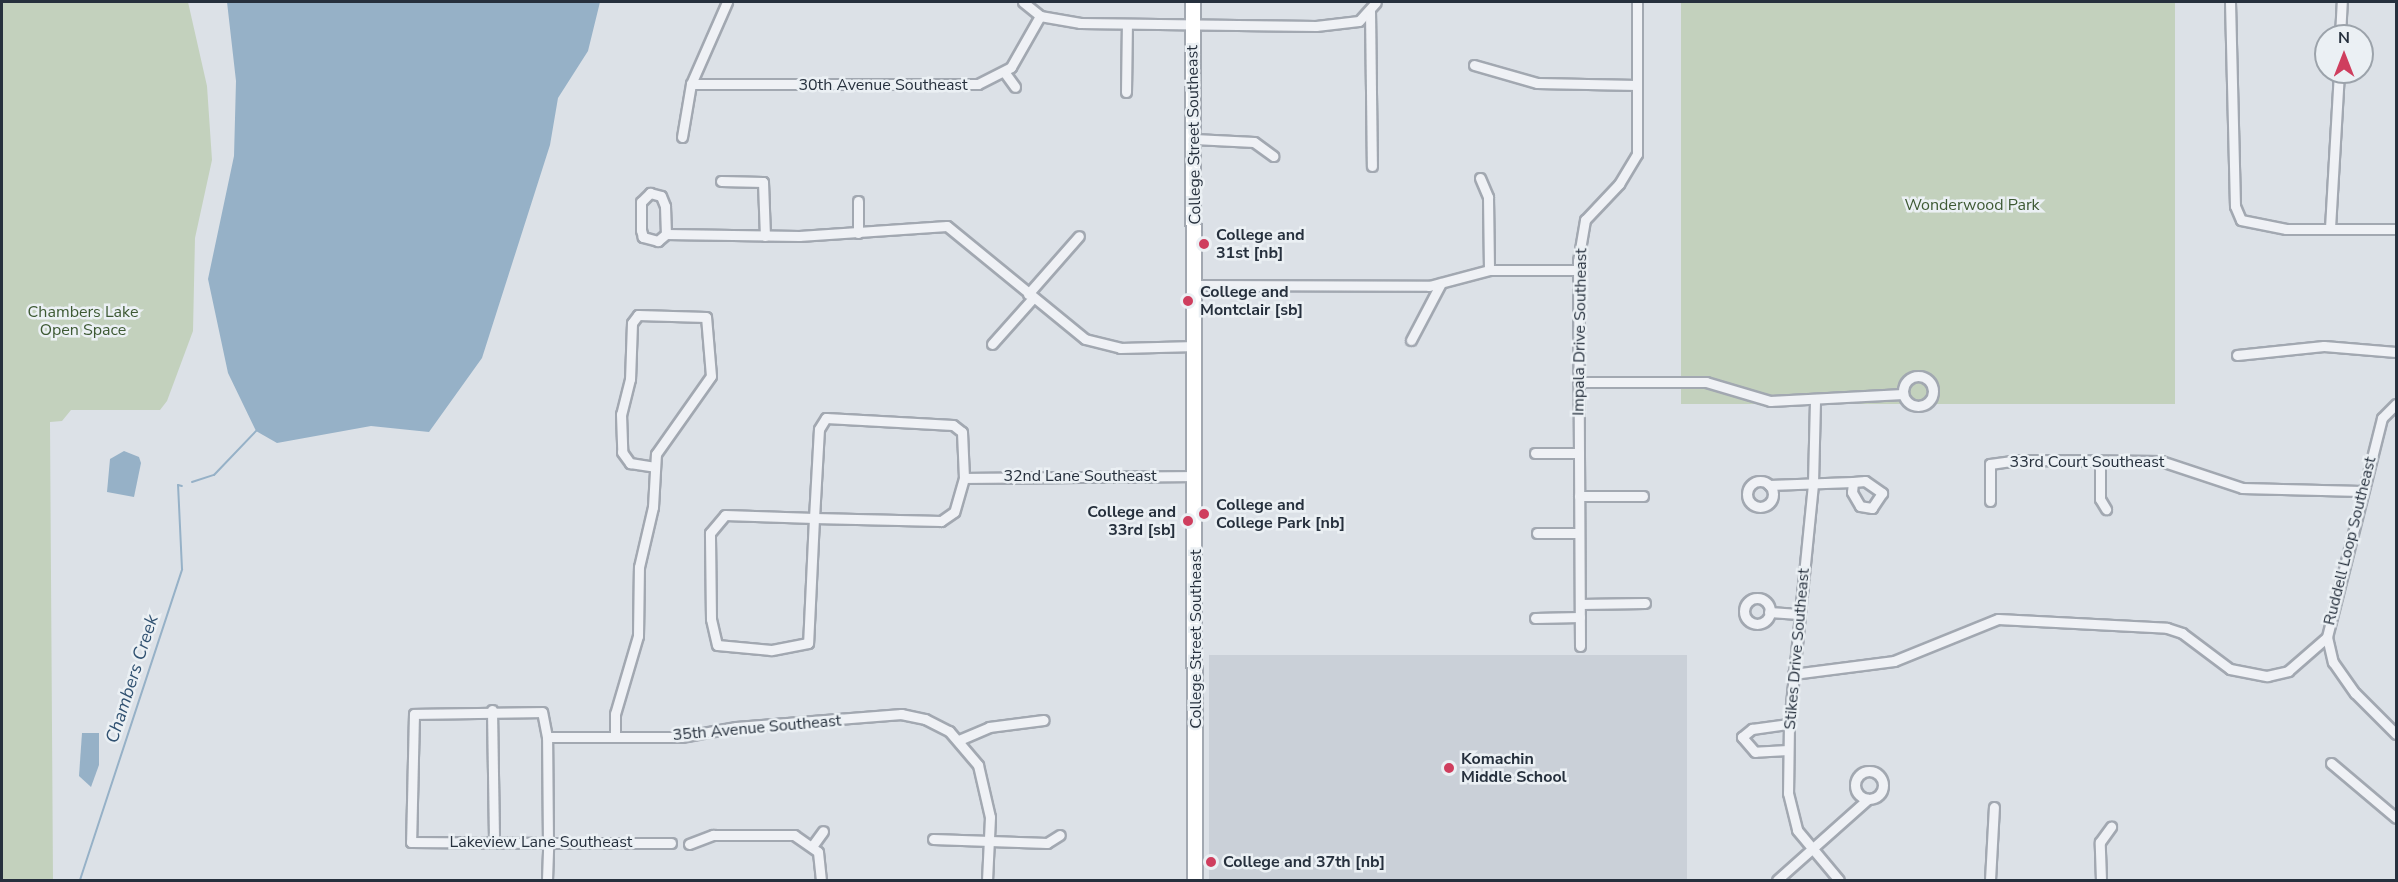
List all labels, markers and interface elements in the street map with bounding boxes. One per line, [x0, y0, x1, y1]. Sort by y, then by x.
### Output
north arrow [2314, 24, 2374, 84]
text: N [2338, 27, 2350, 49]
street label: College Street Southeast [1183, 45, 1205, 225]
street label: 30th Avenue Southeast [798, 75, 968, 95]
park label: Wonderwood Park [1904, 195, 2040, 215]
place label: College and 31st [nb] [1216, 225, 1305, 263]
marker: College and 31st [nb] [1197, 237, 1211, 251]
street label: Impala Drive Southeast [1569, 248, 1591, 416]
place label: College and Montclair [sb] [1200, 282, 1303, 320]
marker: College and Montclair [sb] [1181, 294, 1195, 308]
park label: Chambers Lake Open Space [28, 302, 138, 340]
street label: 33rd Court Southeast [2010, 452, 2164, 472]
street label: Ruddell Loop Southeast [2320, 455, 2380, 627]
street label: 32nd Lane Southeast [1003, 466, 1157, 486]
place label: College and College Park [nb] [1216, 495, 1345, 533]
place label: College and 33rd [sb] [1087, 502, 1176, 540]
marker: College and College Park [nb] [1197, 507, 1211, 521]
marker: College and 33rd [sb] [1181, 514, 1195, 528]
street label: College Street Southeast [1186, 549, 1206, 729]
street label: Stikes Drive Southeast [1780, 568, 1814, 730]
water label: Chambers Creek [101, 612, 163, 746]
street label: 35th Avenue Southeast [672, 711, 842, 745]
place label: Komachin Middle School [1461, 749, 1567, 787]
marker: Komachin Middle School [1442, 761, 1456, 775]
street label: Lakeview Lane Southeast [450, 832, 632, 852]
place label: College and 37th [nb] [1223, 852, 1385, 872]
marker: College and 37th [nb] [1204, 855, 1218, 869]

